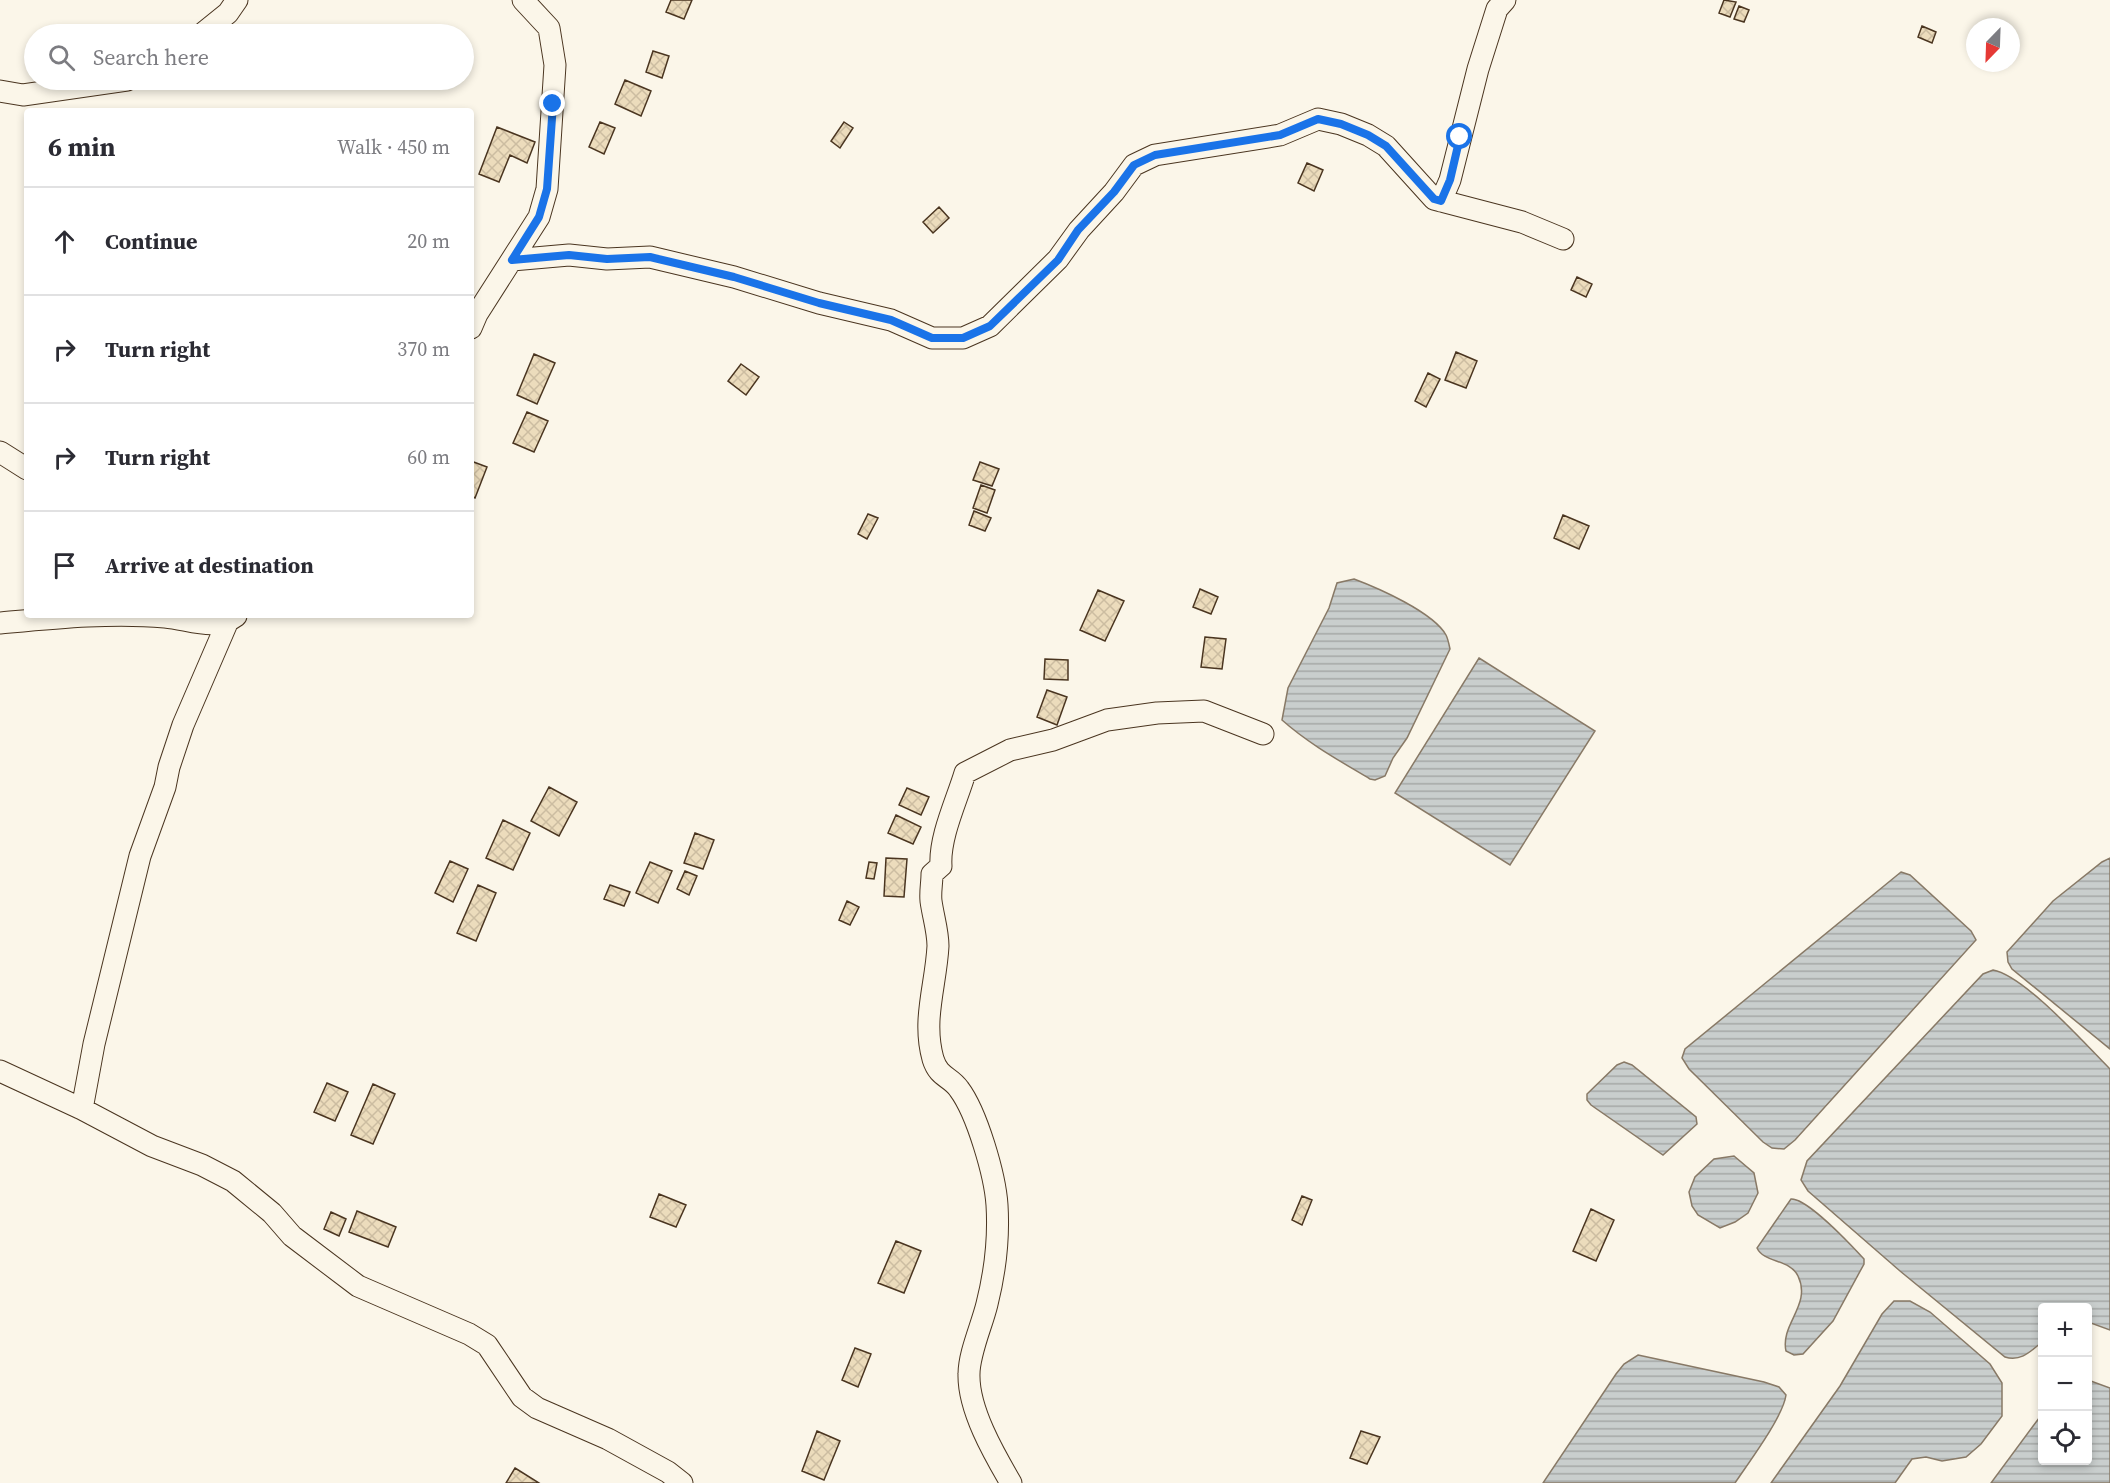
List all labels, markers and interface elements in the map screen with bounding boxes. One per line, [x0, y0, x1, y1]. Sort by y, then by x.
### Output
north arrow [1966, 18, 2020, 72]
search box [24, 24, 474, 90]
icon: search [45, 41, 78, 74]
text: Search here [93, 42, 209, 72]
route end [539, 90, 565, 116]
route start [1446, 123, 1472, 149]
text: 6 min [48, 129, 115, 165]
text: Walk · 450 m [337, 133, 450, 161]
icon: ahead [48, 225, 81, 258]
text: Continue [105, 226, 198, 256]
text: 20 m [407, 227, 450, 255]
icon: right [48, 333, 81, 366]
text: Turn right [105, 334, 210, 364]
text: 370 m [397, 335, 450, 363]
icon: right [48, 441, 81, 474]
text: Turn right [105, 442, 210, 472]
text: 60 m [407, 443, 450, 471]
icon: arrive [48, 549, 81, 582]
text: Arrive at destination [105, 550, 314, 580]
map controls [2038, 1303, 2092, 1465]
button: + [2038, 1303, 2092, 1357]
button: − [2038, 1357, 2092, 1411]
button: locate [2038, 1411, 2092, 1465]

